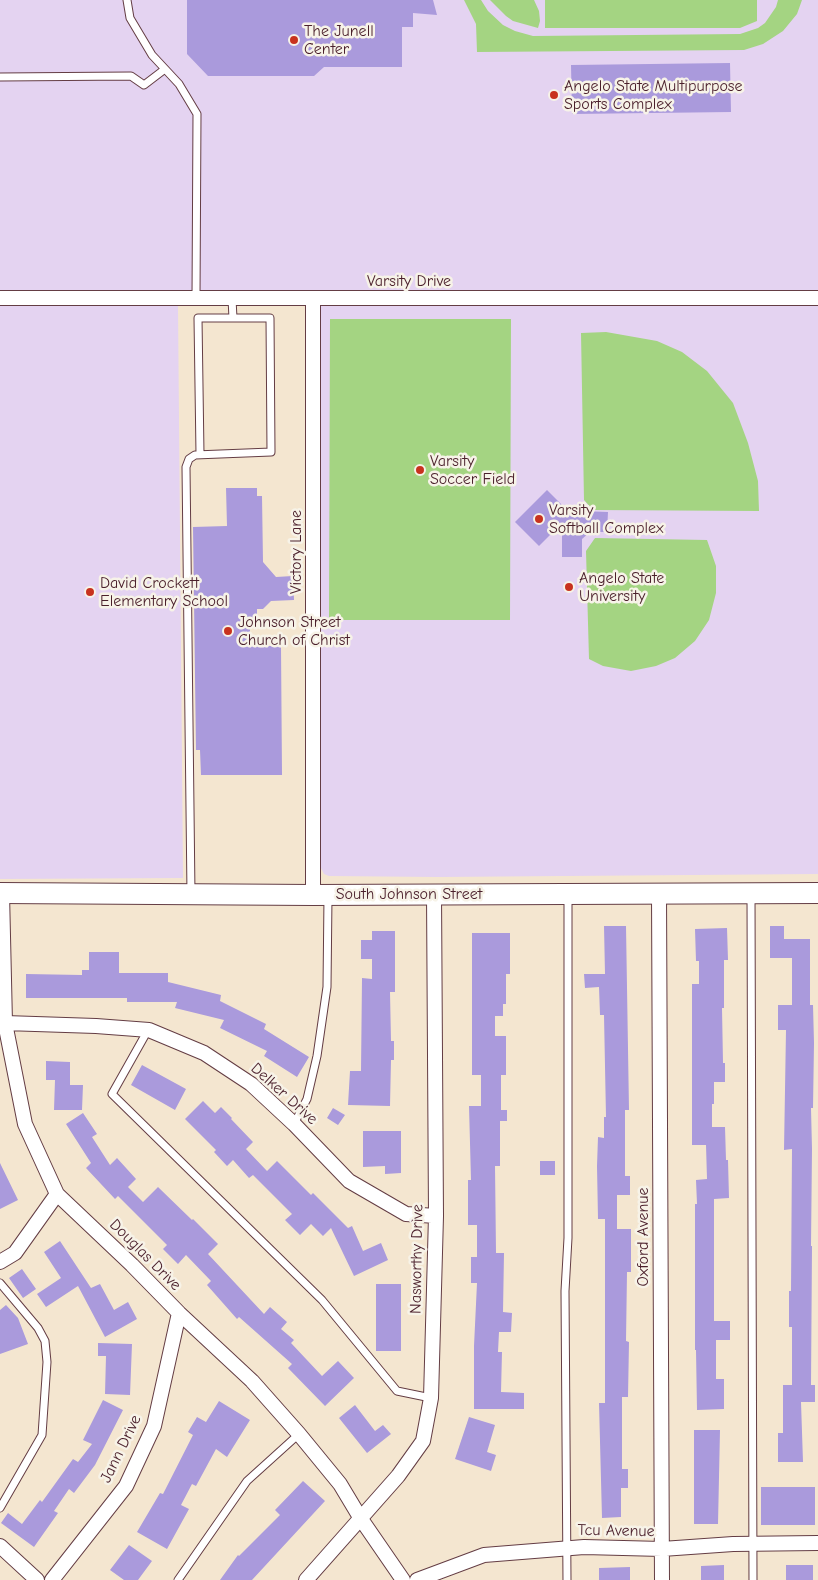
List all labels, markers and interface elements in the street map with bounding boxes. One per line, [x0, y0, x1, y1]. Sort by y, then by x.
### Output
place label: The Junell Center [304, 21, 374, 59]
marker: The Junell Center [288, 34, 300, 46]
place label: Angelo State Multipurpose Sports Complex [564, 76, 742, 114]
marker: Angelo State Multipurpose Sports Complex [548, 89, 560, 101]
street label: Varsity Drive [367, 271, 451, 291]
place label: Varsity Soccer Field [430, 451, 515, 489]
marker: Varsity Soccer Field [414, 464, 426, 476]
place label: Varsity Softball Complex [549, 500, 664, 538]
street label: Victory Lane [286, 510, 306, 594]
marker: Varsity Softball Complex [533, 513, 545, 525]
place label: Angelo State University [579, 568, 664, 606]
place label: David Crockett Elementary School [100, 573, 228, 611]
marker: Angelo State University [563, 581, 575, 593]
marker: David Crockett Elementary School [84, 586, 96, 598]
place label: Johnson Street Church of Christ [238, 612, 350, 650]
marker: Johnson Street Church of Christ [222, 625, 234, 637]
street label: South Johnson Street [336, 884, 482, 904]
street label: Delker Drive [247, 1059, 321, 1129]
street label: Oxford Avenue [633, 1188, 653, 1286]
street label: Nasworthy Drive [406, 1204, 428, 1314]
street label: Douglas Drive [105, 1215, 185, 1295]
street label: Jann Drive [96, 1412, 146, 1486]
street label: Tcu Avenue [577, 1521, 655, 1541]

